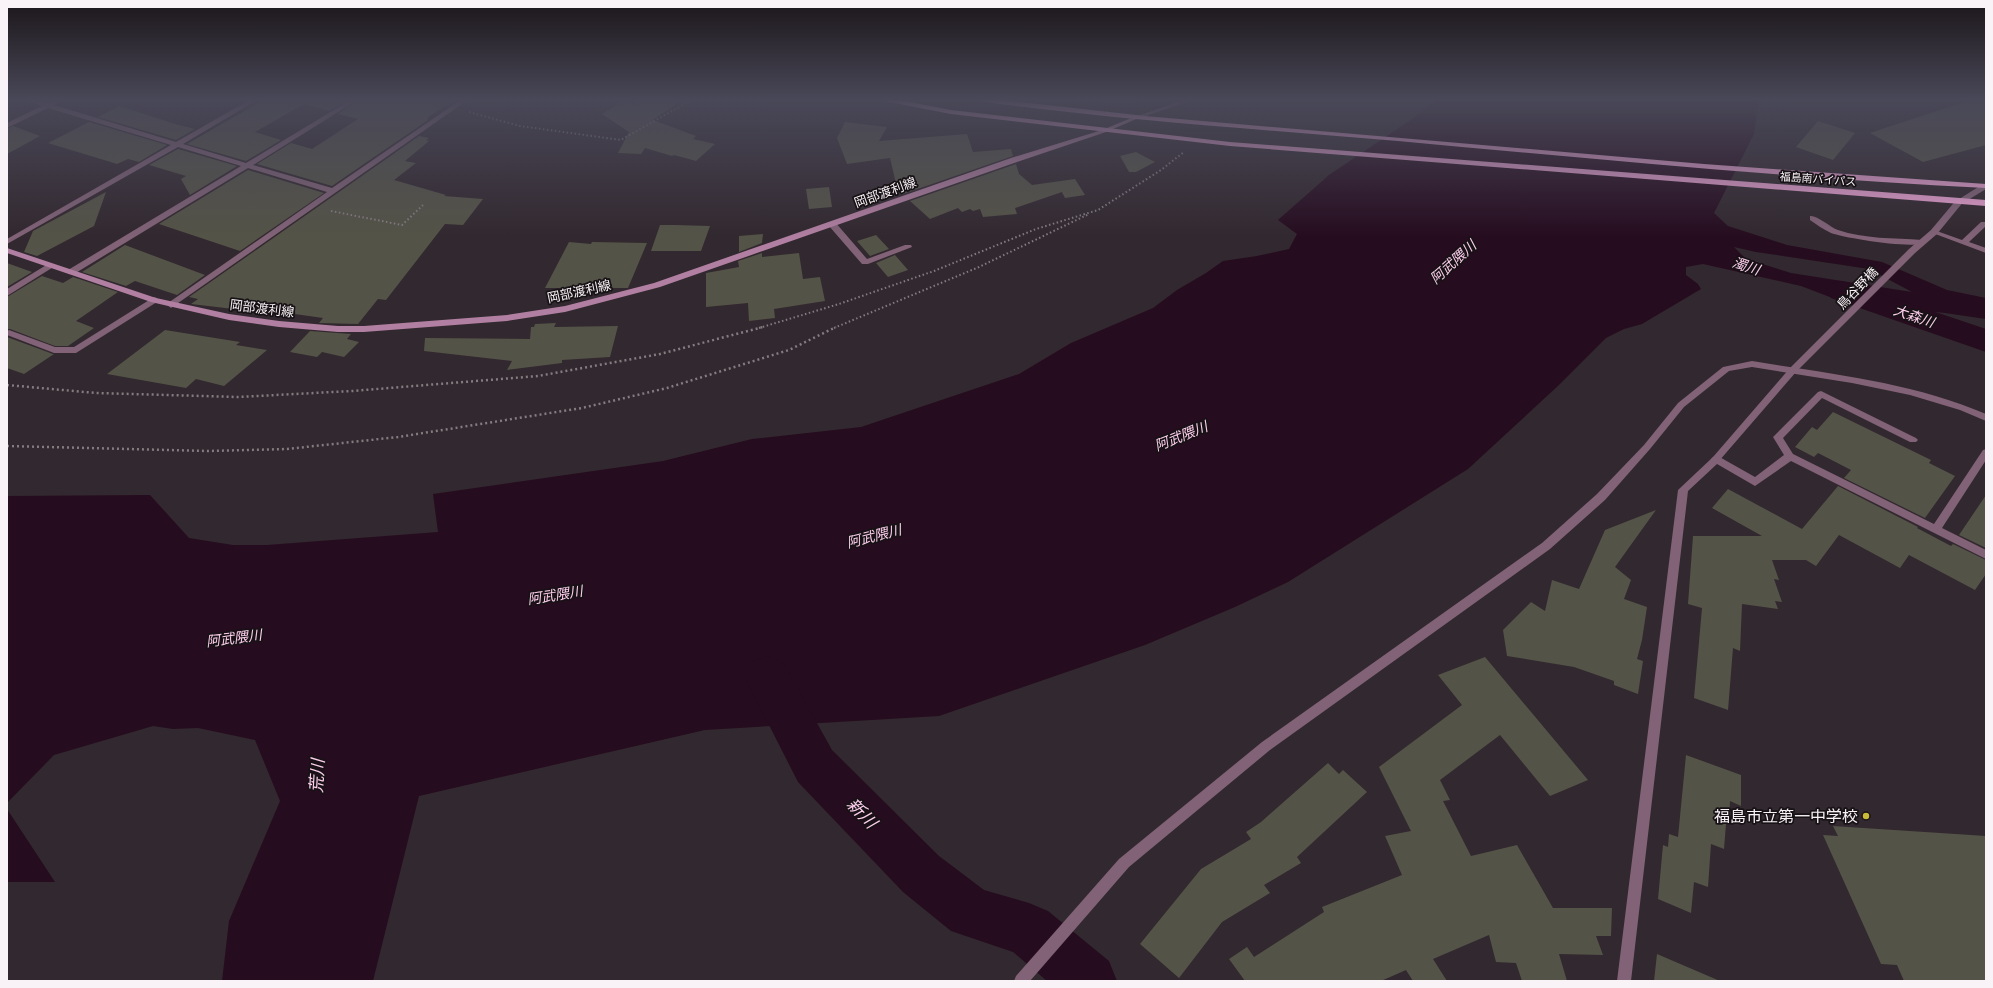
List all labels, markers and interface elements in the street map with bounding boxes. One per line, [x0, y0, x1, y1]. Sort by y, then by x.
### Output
street label: 福島南バイパス [1779, 169, 1857, 189]
street label: 岡部渡利線 [852, 173, 918, 211]
water label: 阿武隈川 [1426, 235, 1481, 287]
water label: 濁川 [1730, 253, 1764, 280]
street label: 鳥谷野橋 [1833, 264, 1881, 312]
street label: 岡部渡利線 [546, 276, 612, 306]
street label: 岡部渡利線 [229, 296, 295, 320]
water label: 大森川 [1891, 301, 1939, 332]
water label: 阿武隈川 [1152, 416, 1212, 455]
water label: 阿武隈川 [845, 520, 905, 552]
water label: 阿武隈川 [526, 581, 586, 608]
water label: 阿武隈川 [205, 625, 265, 650]
water label: 荒川 [306, 757, 328, 794]
water label: 新川 [843, 794, 882, 834]
place label: 福島市立第一中学校 [1714, 807, 1858, 826]
marker: 福島市立第一中学校 [1861, 811, 1871, 821]

